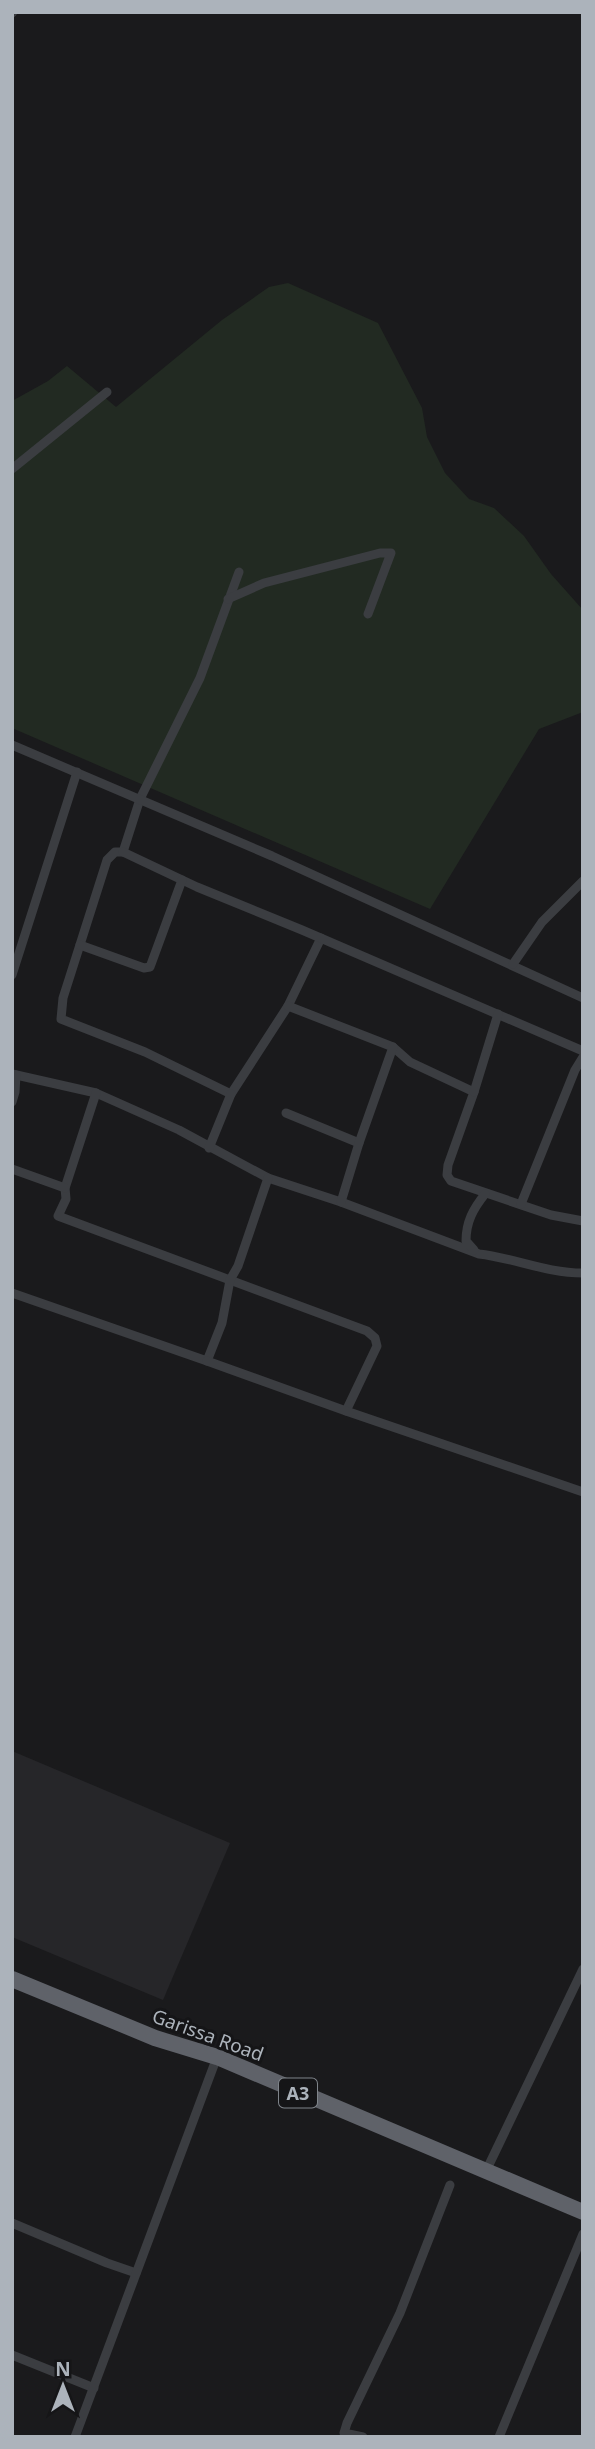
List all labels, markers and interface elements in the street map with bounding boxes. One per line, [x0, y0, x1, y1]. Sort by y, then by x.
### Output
street label: Garissa Road [149, 2003, 267, 2067]
road number: A3 [279, 2078, 317, 2108]
north arrow [28, 2351, 98, 2421]
text: N [55, 2356, 71, 2382]

